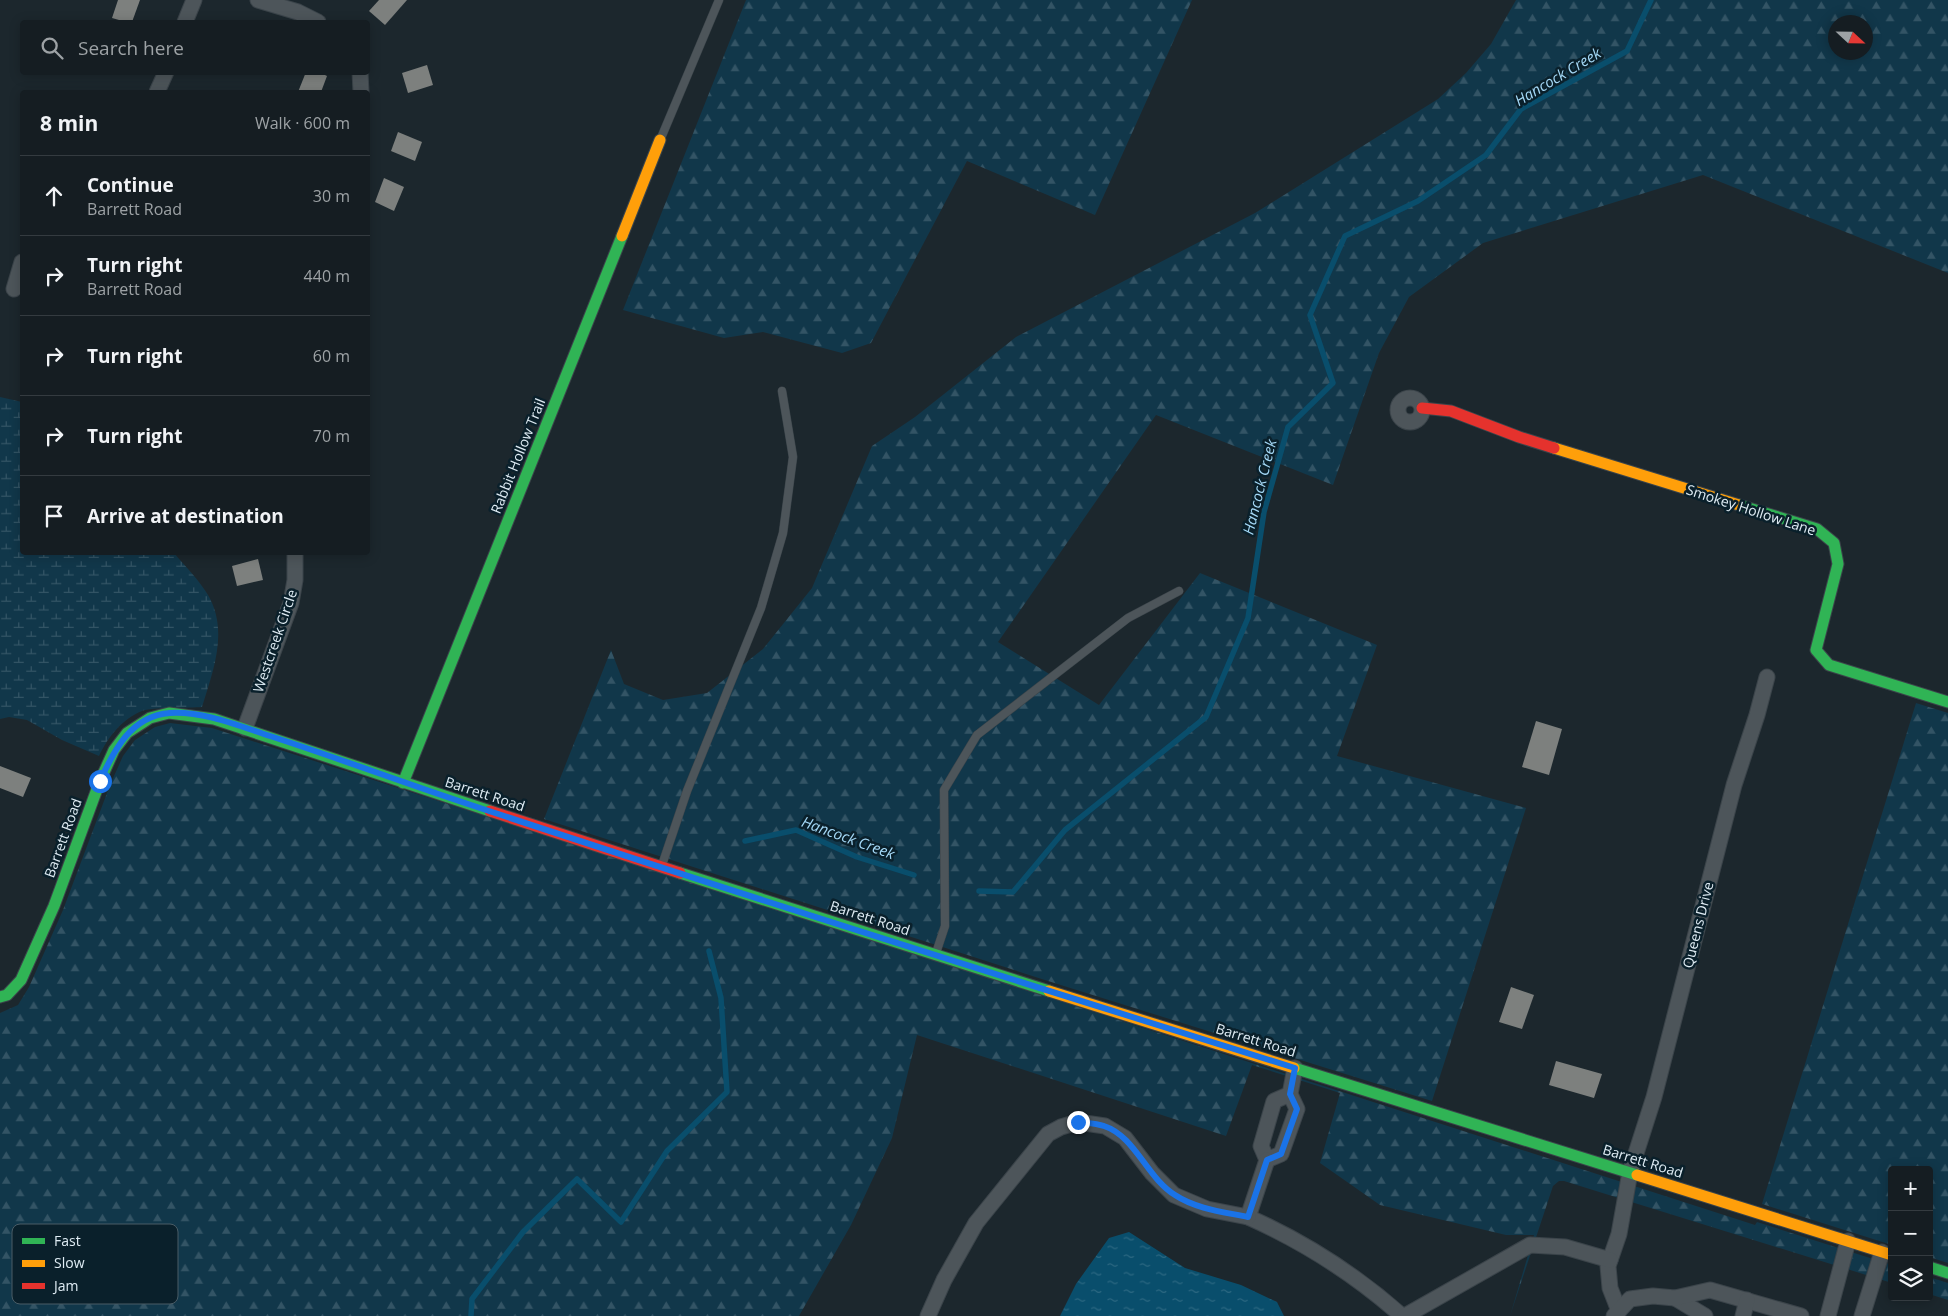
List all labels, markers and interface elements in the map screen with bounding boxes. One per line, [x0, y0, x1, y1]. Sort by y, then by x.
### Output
north arrow [1828, 15, 1873, 60]
search box [20, 20, 370, 75]
icon: search [38, 34, 66, 62]
text: Search here [78, 35, 184, 61]
water label: Hancock Creek [1510, 42, 1605, 110]
text: 8 min [40, 109, 98, 137]
text: Walk · 600 m [255, 112, 350, 134]
text: Continue [87, 172, 174, 198]
icon: ahead [40, 182, 68, 210]
text: 30 m [313, 185, 350, 207]
text: Barrett Road [87, 198, 182, 220]
text: Turn right [87, 252, 182, 278]
icon: right [40, 262, 68, 290]
text: 440 m [304, 265, 350, 287]
text: Barrett Road [87, 278, 182, 300]
icon: right [40, 342, 68, 370]
text: Turn right [87, 343, 182, 369]
text: 60 m [313, 345, 350, 367]
street label: Rabbit Hollow Trail [486, 395, 549, 516]
icon: right [40, 422, 68, 450]
text: Turn right [87, 423, 182, 449]
text: 70 m [313, 425, 350, 447]
water label: Hancock Creek [1238, 436, 1281, 537]
street label: Smokey Hollow Lane [1684, 480, 1819, 539]
icon: arrive [40, 502, 68, 530]
text: Arrive at destination [87, 503, 284, 529]
street label: Westcreek Circle [248, 587, 301, 695]
route start [89, 770, 112, 793]
street label: Barrett Road [443, 772, 528, 815]
street label: Barrett Road [39, 796, 86, 880]
water label: Hancock Creek [799, 811, 898, 863]
street label: Queens Drive [1678, 880, 1717, 970]
street label: Barrett Road [828, 896, 913, 939]
street label: Barrett Road [1214, 1018, 1299, 1061]
route end [1067, 1111, 1090, 1134]
street label: Barrett Road [1601, 1139, 1686, 1182]
map controls [1888, 1166, 1933, 1301]
button: + [1888, 1166, 1933, 1211]
button: − [1888, 1211, 1933, 1256]
legend [12, 1224, 178, 1304]
text: Fast [54, 1231, 81, 1250]
text: Slow [54, 1253, 85, 1272]
button: layers [1888, 1256, 1933, 1301]
text: Jam [52, 1276, 79, 1295]

